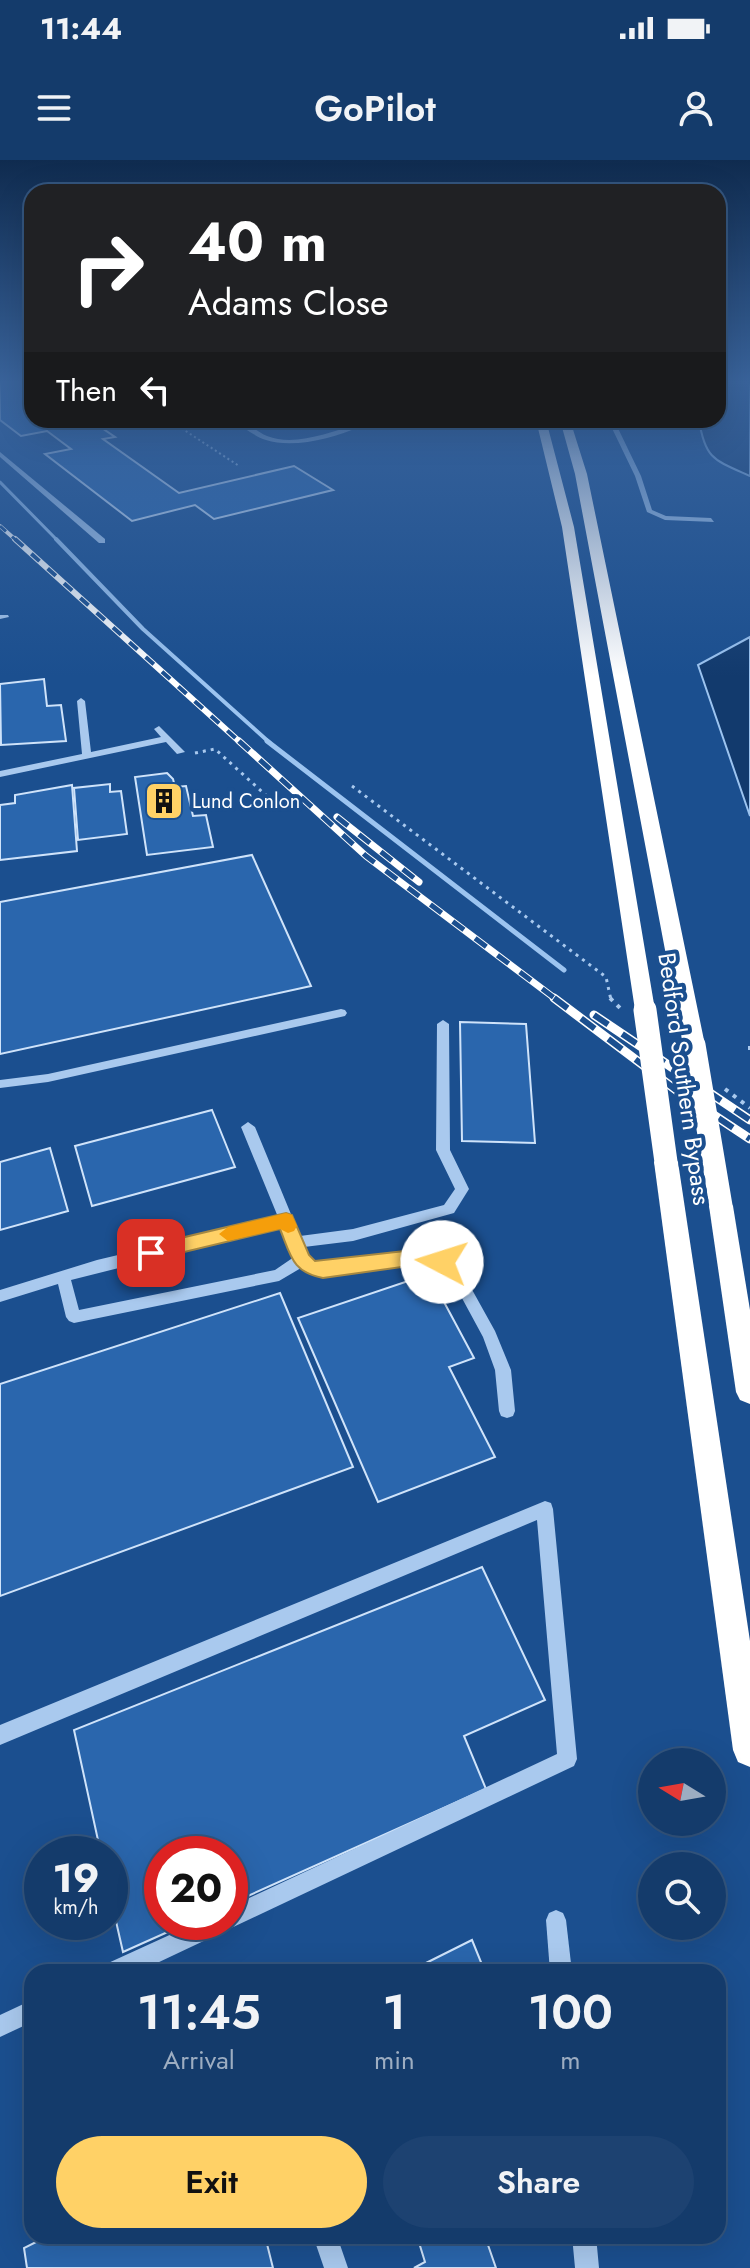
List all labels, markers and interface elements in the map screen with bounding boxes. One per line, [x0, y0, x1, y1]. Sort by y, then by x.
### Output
text: 11:44 [40, 7, 122, 50]
text: GoPilot [314, 82, 436, 134]
icon: menu [32, 86, 76, 130]
icon: person [674, 86, 718, 130]
text: 40 m [188, 201, 327, 282]
icon: right [56, 216, 160, 320]
text: Adams Close [188, 276, 389, 328]
icon: left [133, 368, 177, 412]
text: Then [56, 369, 117, 412]
building icon: Lund Conlon [143, 780, 185, 822]
place label: Lund Conlon [192, 787, 300, 816]
street label: Bedford Southern Bypass [649, 950, 720, 1207]
pin [117, 1219, 185, 1287]
position arrow [400, 1220, 484, 1304]
icon: arrive [129, 1231, 173, 1275]
north arrow [638, 1748, 726, 1836]
map controls [638, 1748, 726, 1940]
speed limit sign: 20 [144, 1836, 248, 1940]
text: 19 [52, 1849, 100, 1907]
button: search [638, 1852, 726, 1940]
text: km/h [53, 1893, 99, 1922]
text: 11:45 [137, 1978, 261, 2047]
text: 1 [382, 1978, 406, 2047]
text: 100 [528, 1978, 613, 2047]
text: Arrival [163, 2041, 235, 2079]
text: min [374, 2041, 415, 2079]
text: m [560, 2041, 580, 2079]
button: Exit [56, 2136, 367, 2228]
button: Share [383, 2136, 694, 2228]

